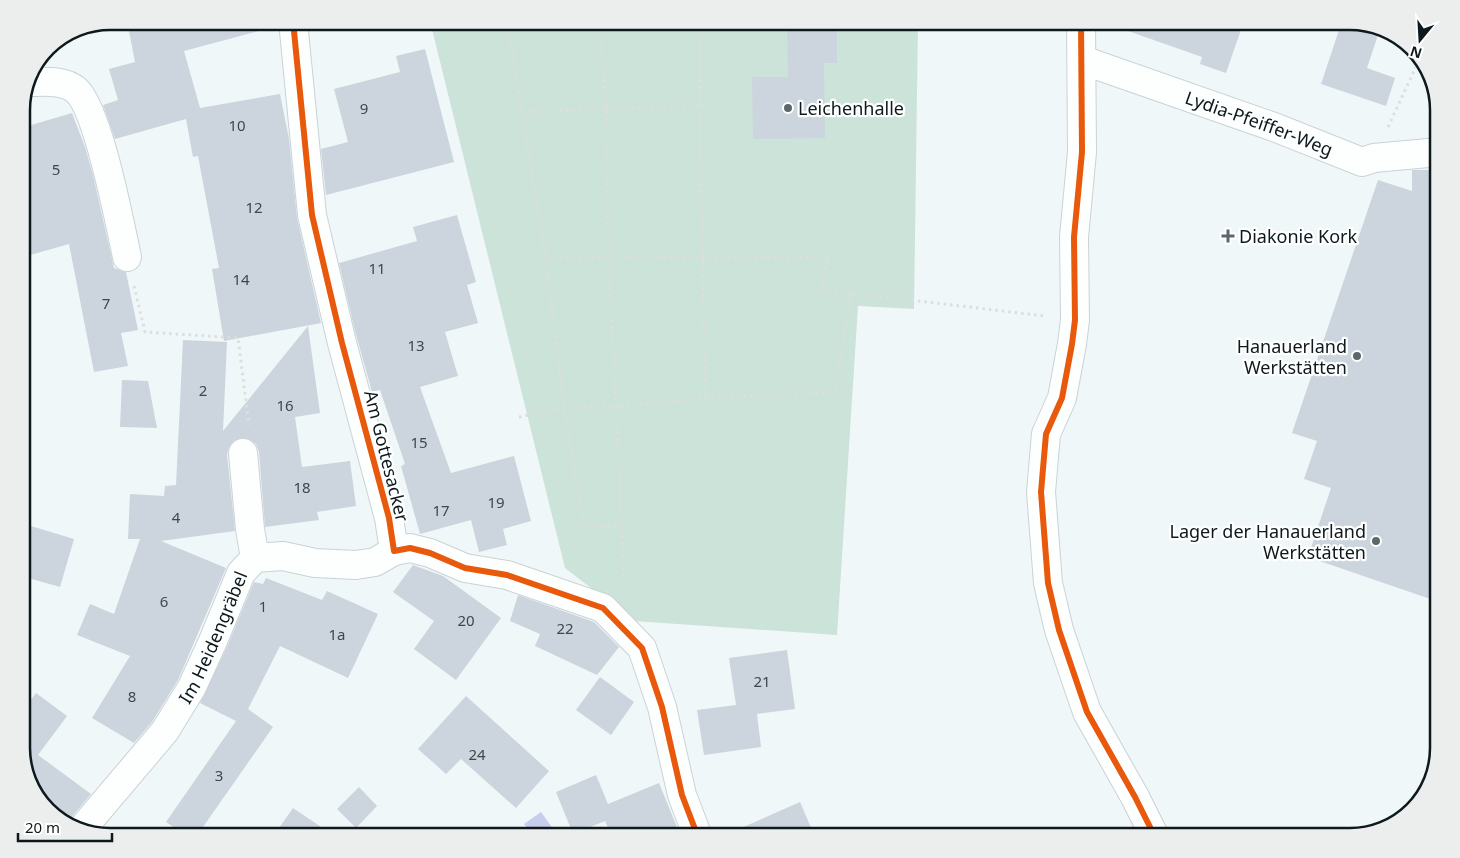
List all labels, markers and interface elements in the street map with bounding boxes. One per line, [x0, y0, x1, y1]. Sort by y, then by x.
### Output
north arrow [1395, 15, 1445, 65]
text: N [1407, 42, 1424, 64]
street label: Lydia-Pfeiffer-Weg [1182, 85, 1336, 161]
place label: Leichenhalle [798, 96, 904, 120]
house number: 9 [360, 98, 368, 118]
marker: Leichenhalle [782, 102, 794, 114]
house number: 10 [228, 115, 246, 135]
house number: 5 [52, 159, 60, 179]
house number: 12 [245, 197, 263, 217]
place label: Diakonie Kork [1239, 224, 1357, 248]
marker: Diakonie Kork [1221, 229, 1235, 243]
house number: 11 [368, 258, 386, 278]
house number: 14 [232, 269, 250, 289]
house number: 7 [102, 293, 110, 313]
place label: Hanauerland Werkstätten [1237, 334, 1347, 379]
house number: 13 [407, 335, 425, 355]
marker: Hanauerland Werkstätten [1351, 350, 1363, 362]
house number: 2 [199, 380, 207, 400]
street label: Am Gottesacker [359, 388, 415, 525]
house number: 16 [276, 395, 294, 415]
house number: 15 [410, 432, 428, 452]
house number: 18 [293, 477, 311, 497]
house number: 19 [487, 492, 505, 512]
house number: 17 [432, 500, 450, 520]
house number: 4 [172, 507, 181, 527]
place label: Lager der Hanauerland Werkstätten [1169, 519, 1366, 564]
marker: Lager der Hanauerland Werkstätten [1370, 535, 1382, 547]
street label: Im Heidengräbel [173, 568, 252, 708]
house number: 6 [160, 591, 168, 611]
house number: 1 [259, 596, 267, 616]
house number: 20 [457, 610, 475, 630]
house number: 22 [556, 618, 574, 638]
house number: 1a [329, 624, 346, 644]
house number: 21 [753, 671, 771, 691]
house number: 8 [128, 686, 136, 706]
house number: 24 [468, 744, 486, 764]
house number: 3 [215, 765, 223, 785]
scale bar [18, 810, 111, 842]
text: 20 m [25, 817, 60, 837]

